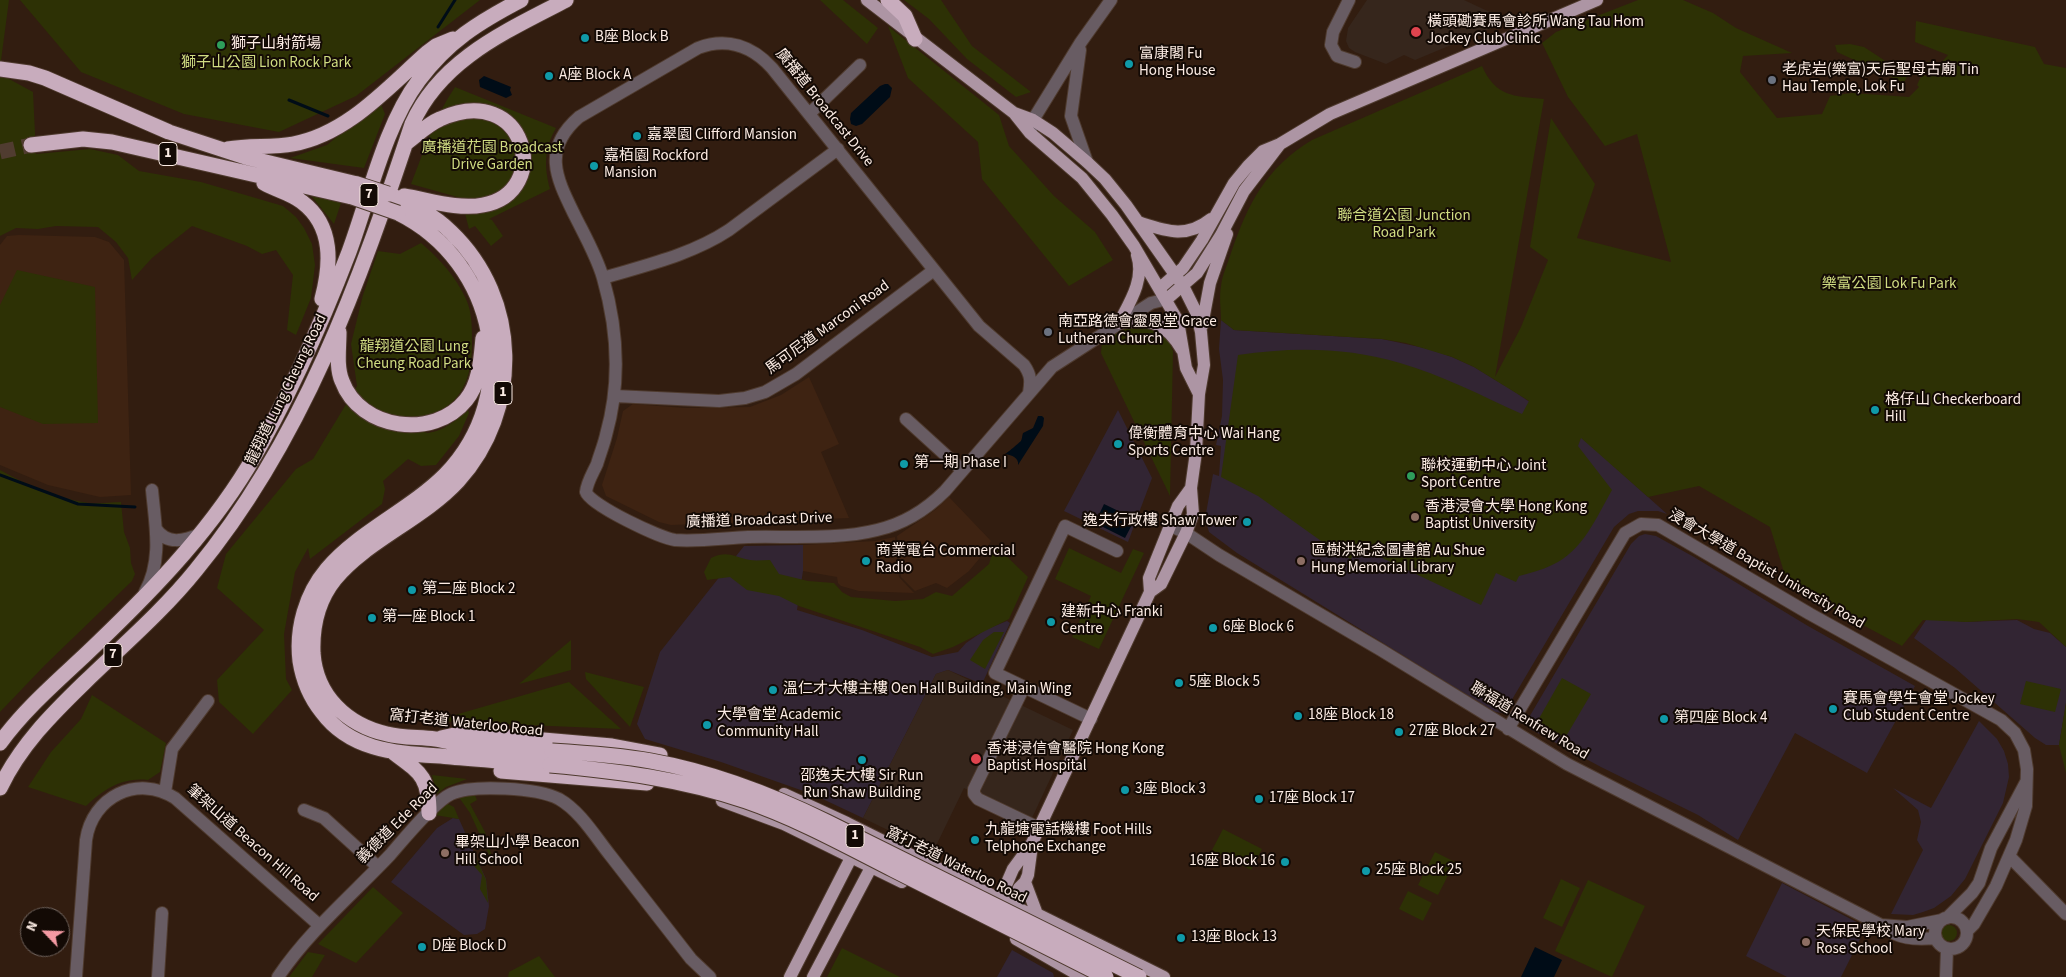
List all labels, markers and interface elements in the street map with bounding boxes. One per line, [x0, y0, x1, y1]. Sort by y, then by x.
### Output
place label: 橫頭磡賽馬會診所 Wang Tau Hom Jockey Club Clinic [1427, 14, 1644, 49]
marker: 橫頭磡賽馬會診所 Wang Tau Hom Jockey Club Clinic [1409, 25, 1423, 39]
place label: B座 Block B [595, 29, 669, 47]
marker: B座 Block B [579, 32, 591, 44]
place label: 獅子山射箭場 [231, 36, 321, 54]
marker: 獅子山射箭場 [215, 39, 227, 51]
street label: 廣播道 Broadcast Drive [771, 45, 877, 171]
place label: 富康閣 Fu Hong House [1139, 46, 1215, 81]
park label: 獅子山公園 Lion Rock Park [181, 55, 351, 73]
marker: 富康閣 Fu Hong House [1123, 58, 1135, 70]
place label: 老虎岩(樂富)天后聖母古廟 Tin Hau Temple, Lok Fu [1782, 62, 1979, 97]
place label: A座 Block A [559, 67, 631, 85]
marker: A座 Block A [543, 70, 555, 82]
marker: 老虎岩(樂富)天后聖母古廟 Tin Hau Temple, Lok Fu [1766, 74, 1778, 86]
place label: 嘉翠園 Clifford Mansion [647, 127, 797, 145]
marker: 嘉翠園 Clifford Mansion [631, 130, 643, 142]
park label: 廣播道花園 Broadcast Drive Garden [422, 140, 562, 175]
road number: 1 [159, 142, 177, 166]
place label: 嘉栢園 Rockford Mansion [604, 148, 709, 183]
marker: 嘉栢園 Rockford Mansion [588, 160, 600, 172]
road number: 7 [360, 184, 378, 206]
park label: 聯合道公園 Junction Road Park [1337, 208, 1471, 243]
park label: 樂富公園 Lok Fu Park [1821, 276, 1957, 294]
street label: 馬可尼道 Marconi Road [763, 277, 893, 379]
street label: 龍翔道 Lung Cheung Road [243, 312, 331, 468]
place label: 南亞路德會靈恩堂 Grace Lutheran Church [1058, 314, 1217, 349]
marker: 南亞路德會靈恩堂 Grace Lutheran Church [1042, 326, 1054, 338]
park label: 龍翔道公園 Lung Cheung Road Park [357, 339, 471, 374]
road number: 1 [494, 382, 512, 404]
place label: 格仔山 Checkerboard Hill [1885, 392, 2021, 427]
marker: 格仔山 Checkerboard Hill [1869, 404, 1881, 416]
place label: 偉衡體育中心 Wai Hang Sports Centre [1128, 426, 1280, 461]
marker: 偉衡體育中心 Wai Hang Sports Centre [1112, 438, 1124, 450]
place label: 第一期 Phase I [914, 455, 1007, 473]
marker: 第一期 Phase I [898, 458, 910, 470]
place label: 聯校運動中心 Joint Sport Centre [1421, 458, 1546, 493]
marker: 聯校運動中心 Joint Sport Centre [1405, 470, 1417, 482]
place label: 香港浸會大學 Hong Kong Baptist University [1425, 499, 1587, 534]
street label: 浸會大學道 Baptist University Road [1665, 506, 1867, 634]
street label: 廣播道 Broadcast Drive [685, 509, 833, 533]
marker: 香港浸會大學 Hong Kong Baptist University [1409, 511, 1421, 523]
place label: 逸夫行政樓 Shaw Tower [1083, 513, 1237, 531]
marker: 逸夫行政樓 Shaw Tower [1241, 516, 1253, 528]
place label: 商業電台 Commercial Radio [876, 543, 1015, 578]
place label: 區樹洪紀念圖書館 Au Shue Hung Memorial Library [1311, 543, 1485, 578]
marker: 商業電台 Commercial Radio [860, 555, 872, 567]
marker: 區樹洪紀念圖書館 Au Shue Hung Memorial Library [1295, 555, 1307, 567]
place label: 第二座 Block 2 [422, 581, 515, 599]
marker: 第二座 Block 2 [406, 584, 418, 596]
place label: 建新中心 Franki Centre [1061, 604, 1163, 639]
place label: 第一座 Block 1 [382, 609, 475, 627]
marker: 第一座 Block 1 [366, 612, 378, 624]
marker: 建新中心 Franki Centre [1045, 616, 1057, 628]
place label: 6座 Block 6 [1223, 619, 1294, 637]
marker: 6座 Block 6 [1207, 622, 1219, 634]
road number: 7 [104, 644, 122, 666]
place label: 5座 Block 5 [1189, 674, 1260, 692]
marker: 5座 Block 5 [1173, 677, 1185, 689]
street label: 聯福道 Renfrew Road [1467, 680, 1591, 764]
place label: 溫仁才大樓主樓 Oen Hall Building, Main Wing [783, 681, 1071, 699]
marker: 溫仁才大樓主樓 Oen Hall Building, Main Wing [767, 684, 779, 696]
place label: 賽馬會學生會堂 Jockey Club Student Centre [1843, 691, 1995, 726]
marker: 賽馬會學生會堂 Jockey Club Student Centre [1827, 703, 1839, 715]
street label: 窩打老道 Waterloo Road [388, 707, 544, 741]
place label: 大學會堂 Academic Community Hall [717, 707, 841, 742]
place label: 18座 Block 18 [1308, 707, 1394, 725]
marker: 18座 Block 18 [1292, 710, 1304, 722]
place label: 第四座 Block 4 [1674, 710, 1767, 728]
marker: 第四座 Block 4 [1658, 713, 1670, 725]
marker: 大學會堂 Academic Community Hall [701, 719, 713, 731]
place label: 27座 Block 27 [1409, 723, 1495, 741]
marker: 27座 Block 27 [1393, 726, 1405, 738]
place label: 香港浸信會醫院 Hong Kong Baptist Hospital [987, 741, 1164, 776]
marker: 香港浸信會醫院 Hong Kong Baptist Hospital [969, 752, 983, 766]
marker: 邵逸夫大樓 Sir Run Run Shaw Building [856, 754, 868, 766]
place label: 邵逸夫大樓 Sir Run Run Shaw Building [801, 768, 923, 803]
street label: 義德道 Ede Road [354, 780, 442, 868]
place label: 3座 Block 3 [1135, 781, 1206, 799]
street label: 筆架山道 Beacon Hill Road [182, 782, 322, 906]
marker: 3座 Block 3 [1119, 784, 1131, 796]
place label: 17座 Block 17 [1269, 790, 1355, 808]
marker: 17座 Block 17 [1253, 793, 1265, 805]
place label: 九龍塘電話機樓 Foot Hills Telphone Exchange [985, 822, 1152, 857]
road number: 1 [846, 824, 864, 848]
street label: 窩打老道 Waterloo Road [883, 824, 1029, 908]
marker: 九龍塘電話機樓 Foot Hills Telphone Exchange [969, 834, 981, 846]
place label: 畢架山小學 Beacon Hill School [455, 835, 579, 870]
marker: 畢架山小學 Beacon Hill School [439, 847, 451, 859]
place label: 16座 Block 16 [1189, 853, 1275, 871]
marker: 16座 Block 16 [1279, 856, 1291, 868]
place label: 25座 Block 25 [1376, 862, 1462, 880]
marker: 25座 Block 25 [1360, 865, 1372, 877]
north arrow [20, 907, 70, 957]
text: N [21, 918, 43, 935]
place label: 天保民學校 Mary Rose School [1816, 924, 1925, 959]
place label: 13座 Block 13 [1191, 929, 1277, 947]
marker: 13座 Block 13 [1175, 932, 1187, 944]
marker: 天保民學校 Mary Rose School [1800, 936, 1812, 948]
place label: D座 Block D [432, 938, 506, 956]
marker: D座 Block D [416, 941, 428, 953]

